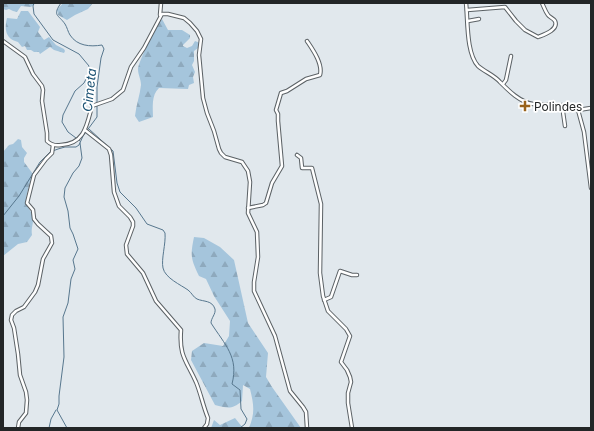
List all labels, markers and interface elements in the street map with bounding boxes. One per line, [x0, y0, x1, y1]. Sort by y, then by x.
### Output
water label: Cimeta [79, 67, 99, 113]
place label: Polindes [534, 99, 582, 114]
marker: Polindes [519, 100, 531, 112]

